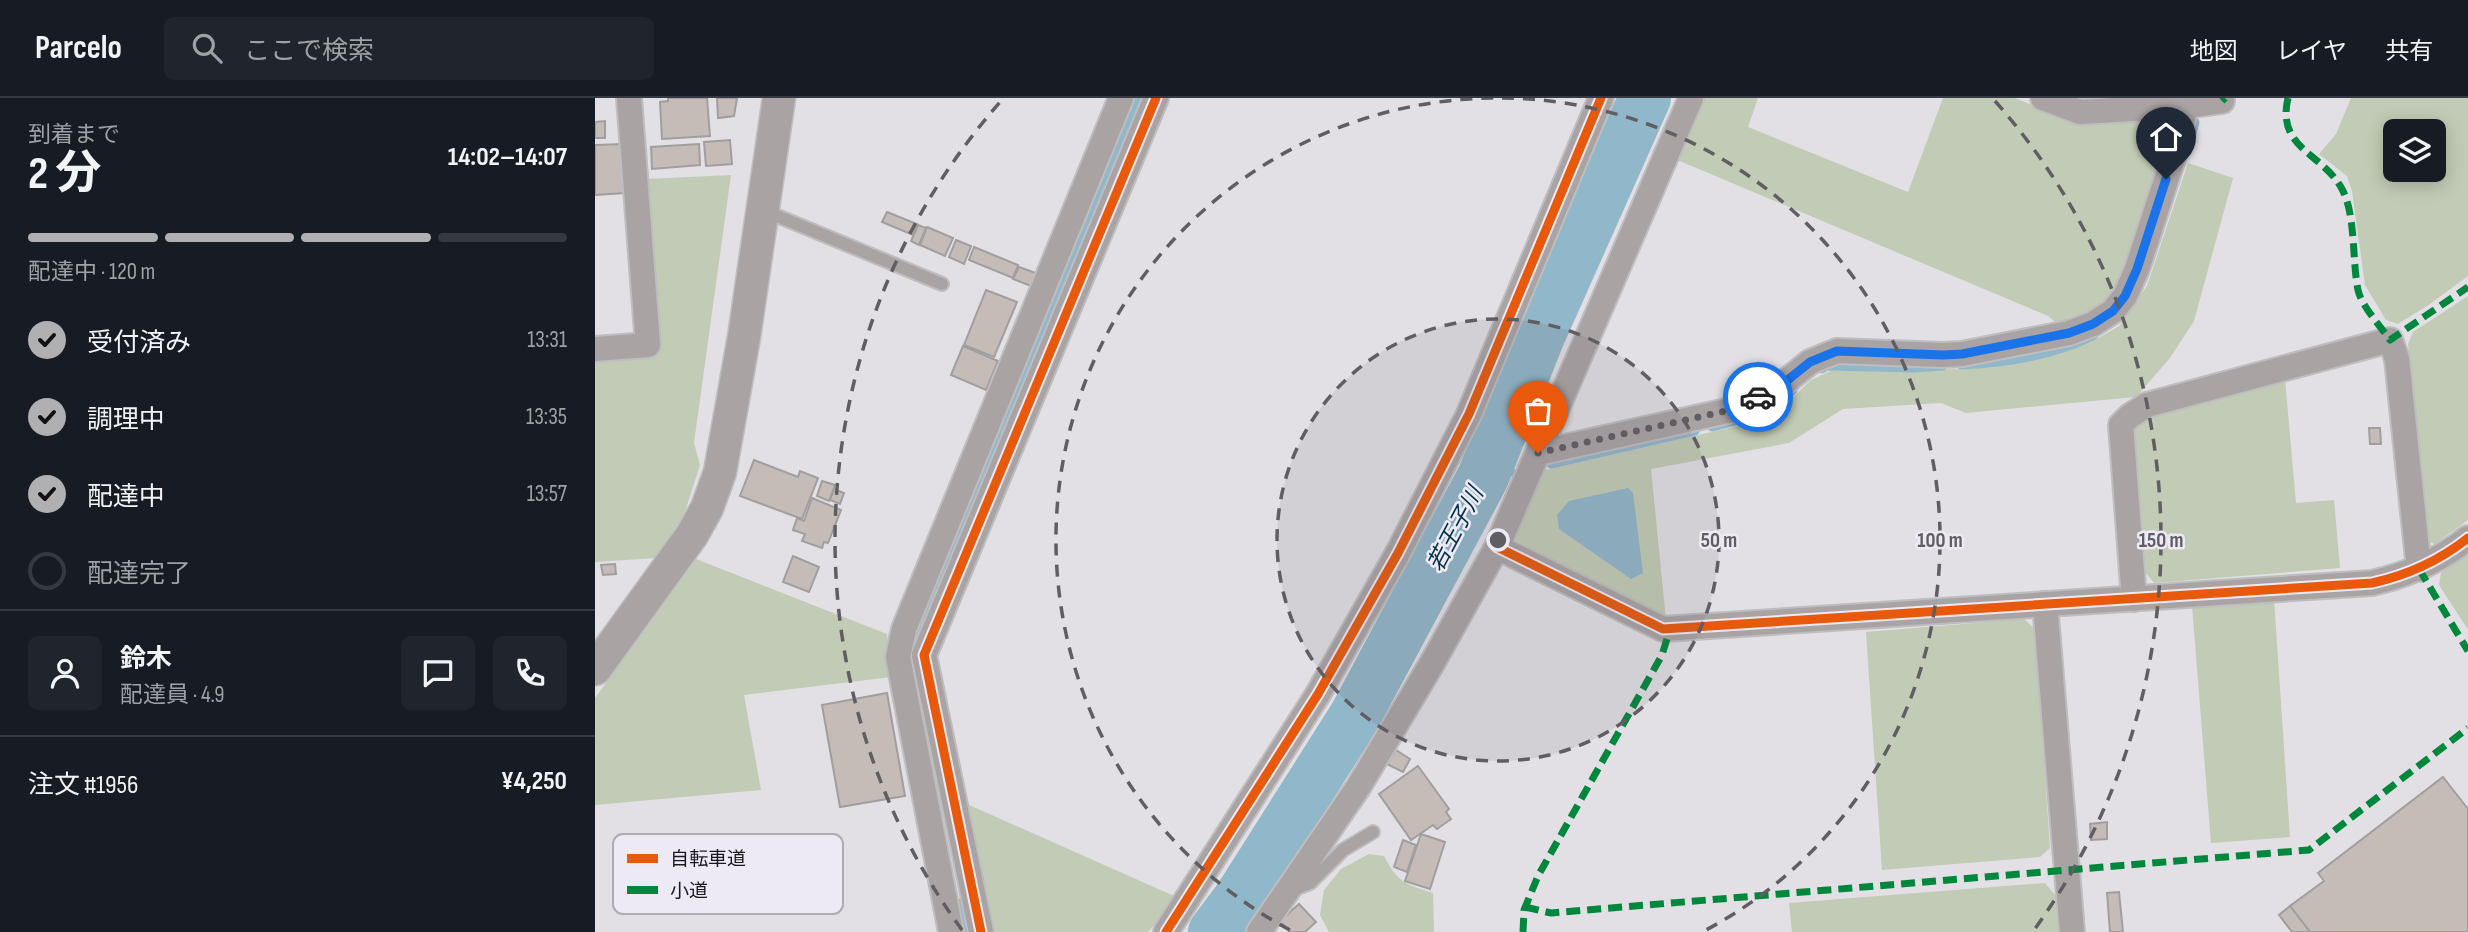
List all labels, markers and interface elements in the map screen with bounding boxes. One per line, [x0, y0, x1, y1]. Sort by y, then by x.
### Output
search box [164, 17, 654, 80]
text: Parcelo [35, 28, 122, 68]
icon: search [188, 29, 226, 67]
text: ここで検索 [244, 36, 374, 67]
text: 地図 [2190, 37, 2238, 66]
text: レイヤ [2276, 37, 2347, 66]
text: 共有 [2385, 37, 2433, 66]
pin [2136, 107, 2196, 179]
icon: home [2147, 118, 2185, 156]
map controls [2383, 119, 2446, 182]
button: layers [2383, 119, 2446, 182]
text: 到着まで [28, 121, 120, 149]
text: 14:02–14:07 [448, 142, 567, 173]
text: 2 分 [28, 147, 101, 202]
text: 配達中 · 120 m [28, 258, 155, 286]
icon: check [28, 321, 66, 359]
text: 13:31 [527, 326, 567, 354]
text: 受付済み [87, 328, 191, 359]
courier [1723, 362, 1793, 432]
icon: car [1739, 378, 1777, 416]
pin [1508, 381, 1568, 453]
icon: bag [1519, 392, 1557, 430]
icon: check [28, 398, 66, 436]
text: 13:35 [526, 403, 567, 431]
text: 調理中 [87, 405, 165, 436]
icon: check [28, 475, 66, 513]
text: 13:57 [527, 480, 567, 508]
water label: 若王子川 [1422, 480, 1491, 577]
text: 配達中 [87, 482, 165, 513]
centre of rings [1486, 528, 1510, 552]
text: 50 m [1701, 528, 1737, 553]
text: 100 m [1917, 528, 1963, 553]
text: 150 m [2139, 528, 2183, 553]
text: 配達完了 [87, 559, 191, 590]
button: person [28, 636, 102, 710]
button: chat [401, 636, 475, 710]
button: phone [493, 636, 567, 710]
text: 鈴木 [120, 644, 172, 675]
text: 配達員 · 4.9 [120, 681, 225, 709]
text: ¥4,250 [501, 766, 567, 797]
text: 注文 #1956 [28, 770, 138, 801]
legend [613, 834, 843, 914]
text: 自転車道 [670, 848, 746, 871]
text: 小道 [670, 880, 708, 903]

